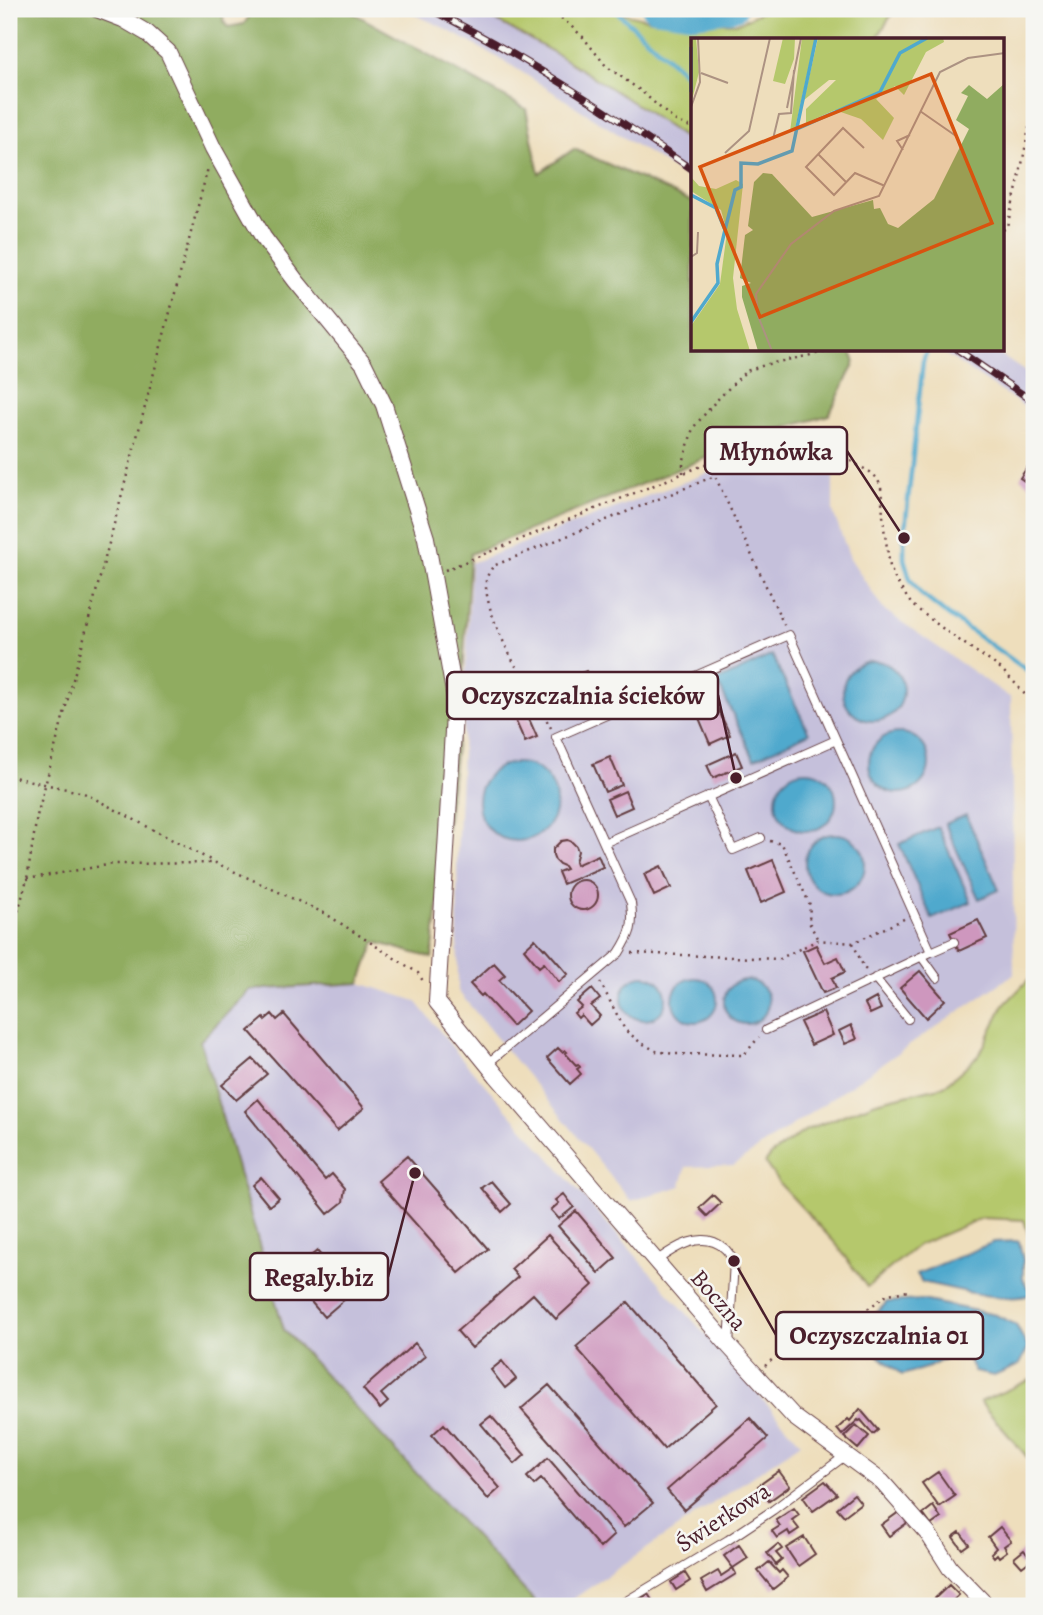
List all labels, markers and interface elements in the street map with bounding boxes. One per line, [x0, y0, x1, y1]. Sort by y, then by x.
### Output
inset map [691, 38, 1004, 352]
callout: Młynówka [705, 427, 847, 474]
text: Młynówka [719, 434, 833, 469]
callout: Oczyszczalnia ścieków [447, 672, 718, 719]
text: Oczyszczalnia ścieków [461, 678, 705, 713]
callout: Regaly.biz [250, 1253, 388, 1300]
text: Regaly.biz [264, 1260, 374, 1295]
street label: Boczna [683, 1262, 755, 1338]
callout: Oczyszczalnia 01 [776, 1312, 983, 1359]
text: Oczyszczalnia 01 [789, 1318, 969, 1353]
street label: Świerkowa [670, 1474, 777, 1559]

